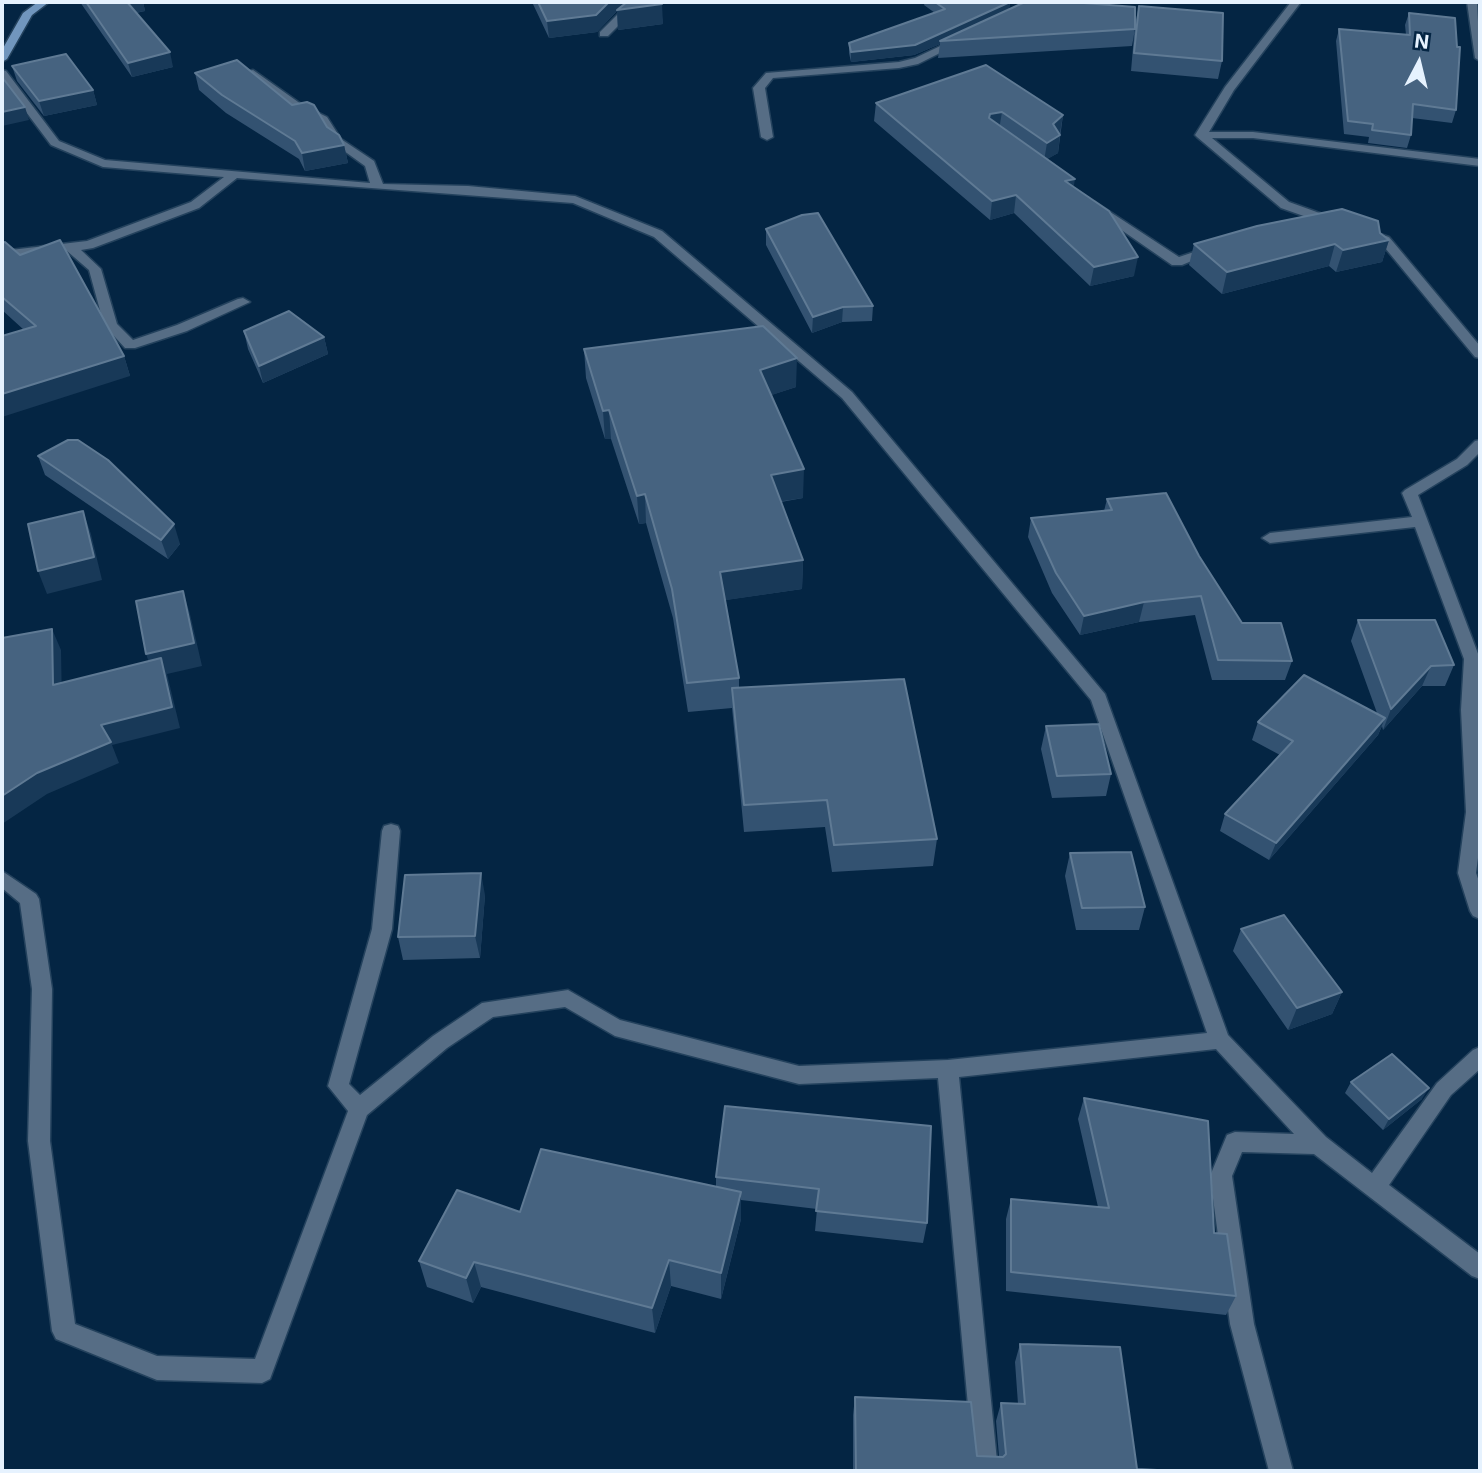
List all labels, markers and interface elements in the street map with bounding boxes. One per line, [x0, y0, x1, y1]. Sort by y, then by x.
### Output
north arrow [1384, 28, 1454, 98]
text: N [1413, 29, 1430, 54]

